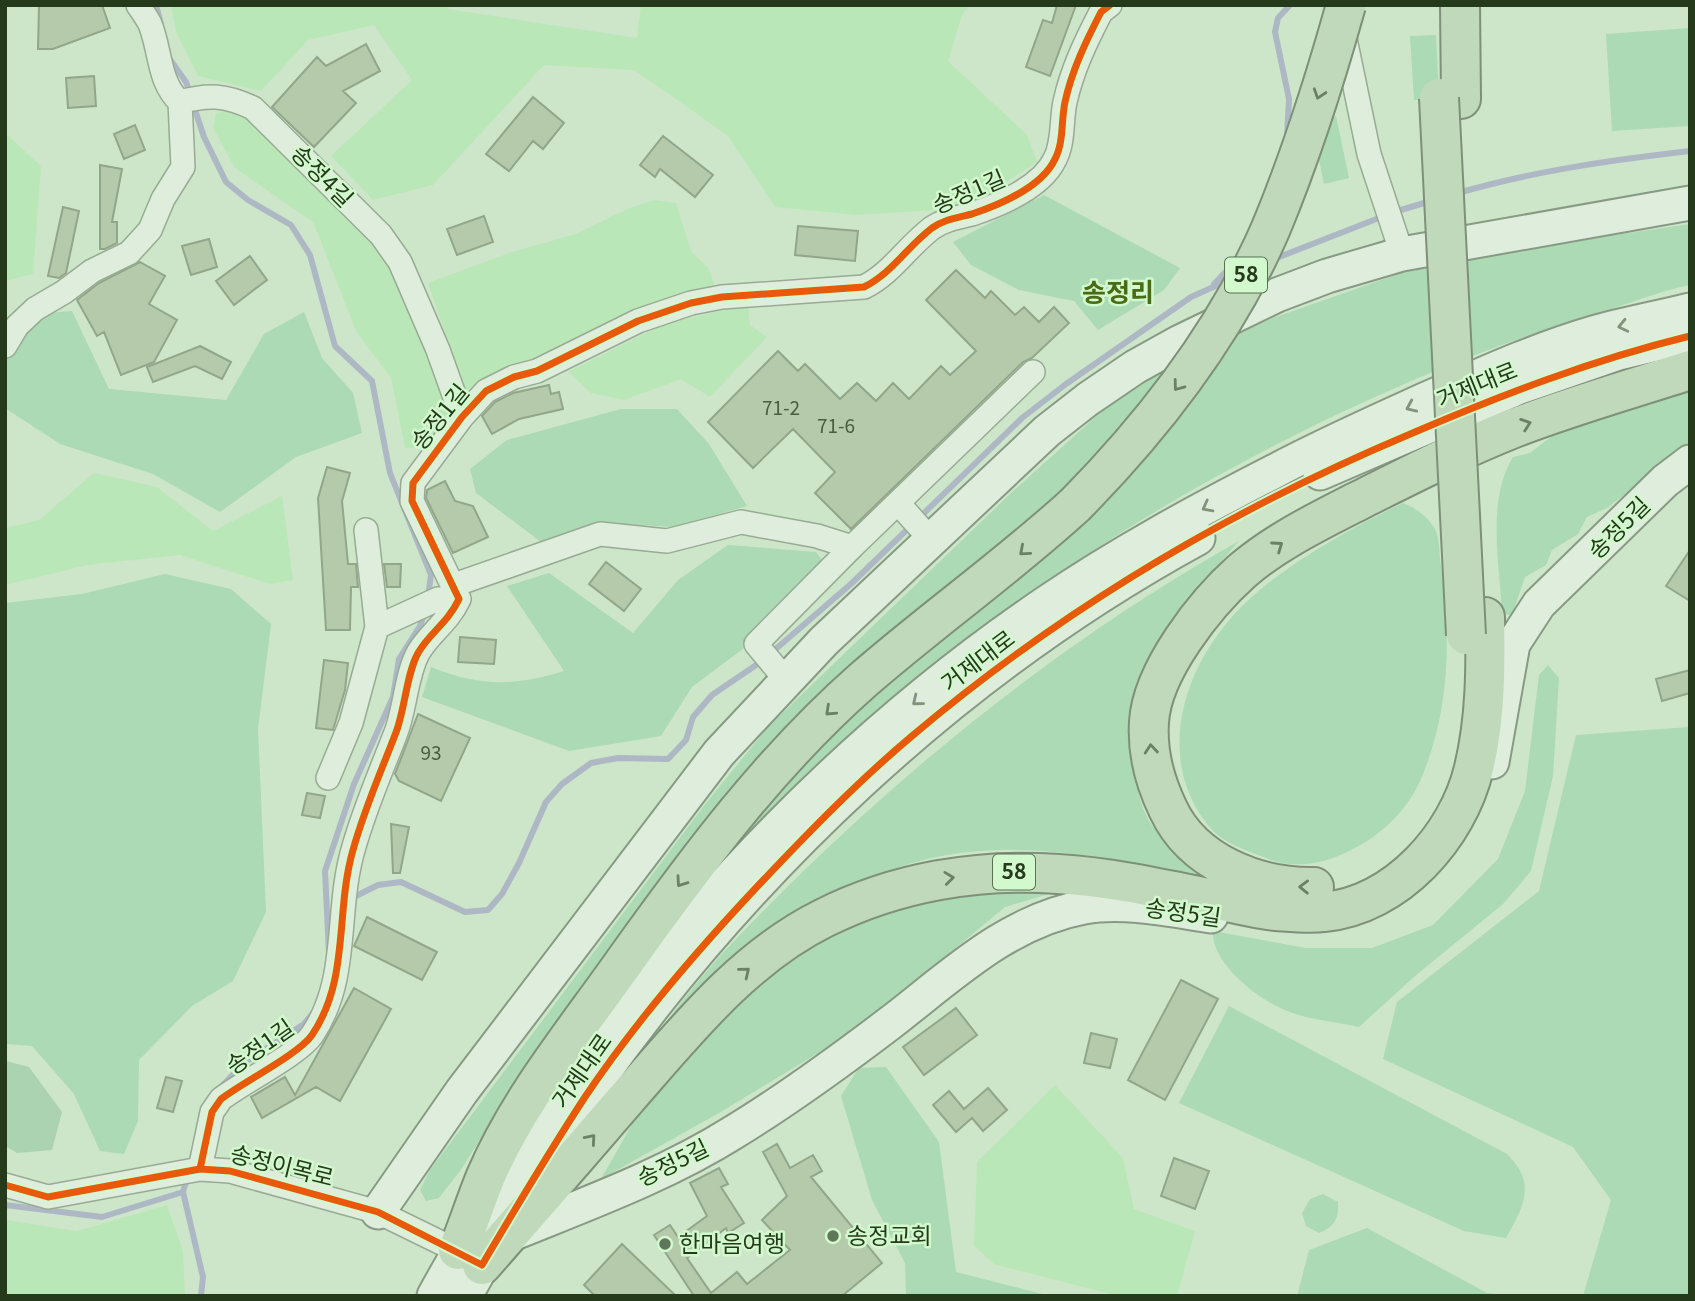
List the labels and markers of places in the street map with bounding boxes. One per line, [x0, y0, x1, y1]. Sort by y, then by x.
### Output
place label: 송정교회 [847, 1217, 932, 1251]
place label: 한마음여행 [679, 1225, 785, 1259]
marker: 송정교회 [825, 1228, 841, 1244]
marker: 한마음여행 [657, 1236, 673, 1252]

